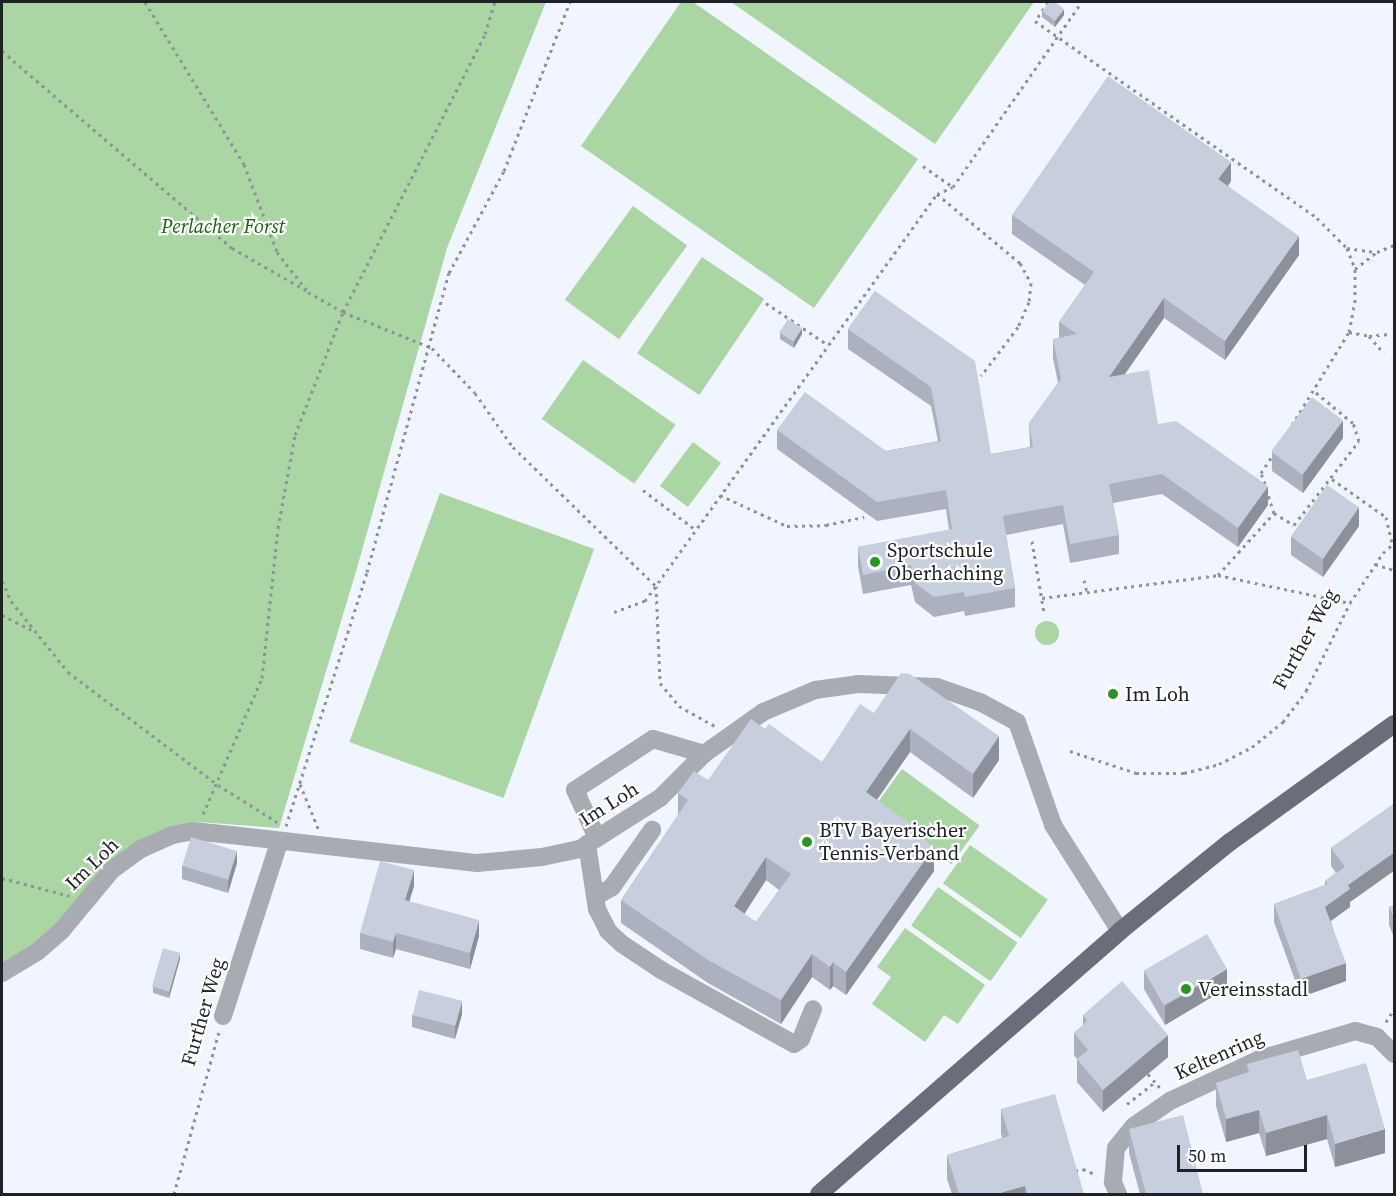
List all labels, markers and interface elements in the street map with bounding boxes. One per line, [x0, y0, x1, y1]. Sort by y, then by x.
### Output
park label: Perlacher Forst [161, 214, 285, 238]
place label: Sportschule Oberhaching [887, 538, 1003, 585]
marker: Sportschule Oberhaching [868, 555, 882, 569]
street label: Further Weg [1267, 584, 1343, 694]
place label: Im Loh [1125, 682, 1190, 706]
marker: Im Loh [1106, 687, 1120, 701]
street label: Im Loh [575, 777, 643, 831]
place label: BTV Bayerischer Tennis-Verband [819, 819, 967, 866]
street label: Im Loh [60, 833, 124, 895]
marker: BTV Bayerischer Tennis-Verband [800, 835, 814, 849]
street label: Further Weg [176, 955, 230, 1069]
place label: Vereinsstadl [1198, 977, 1308, 1001]
marker: Vereinsstadl [1179, 982, 1193, 996]
street label: Keltenring [1171, 1025, 1267, 1085]
scale bar [1180, 1133, 1310, 1171]
text: 50 m [1188, 1143, 1226, 1168]

